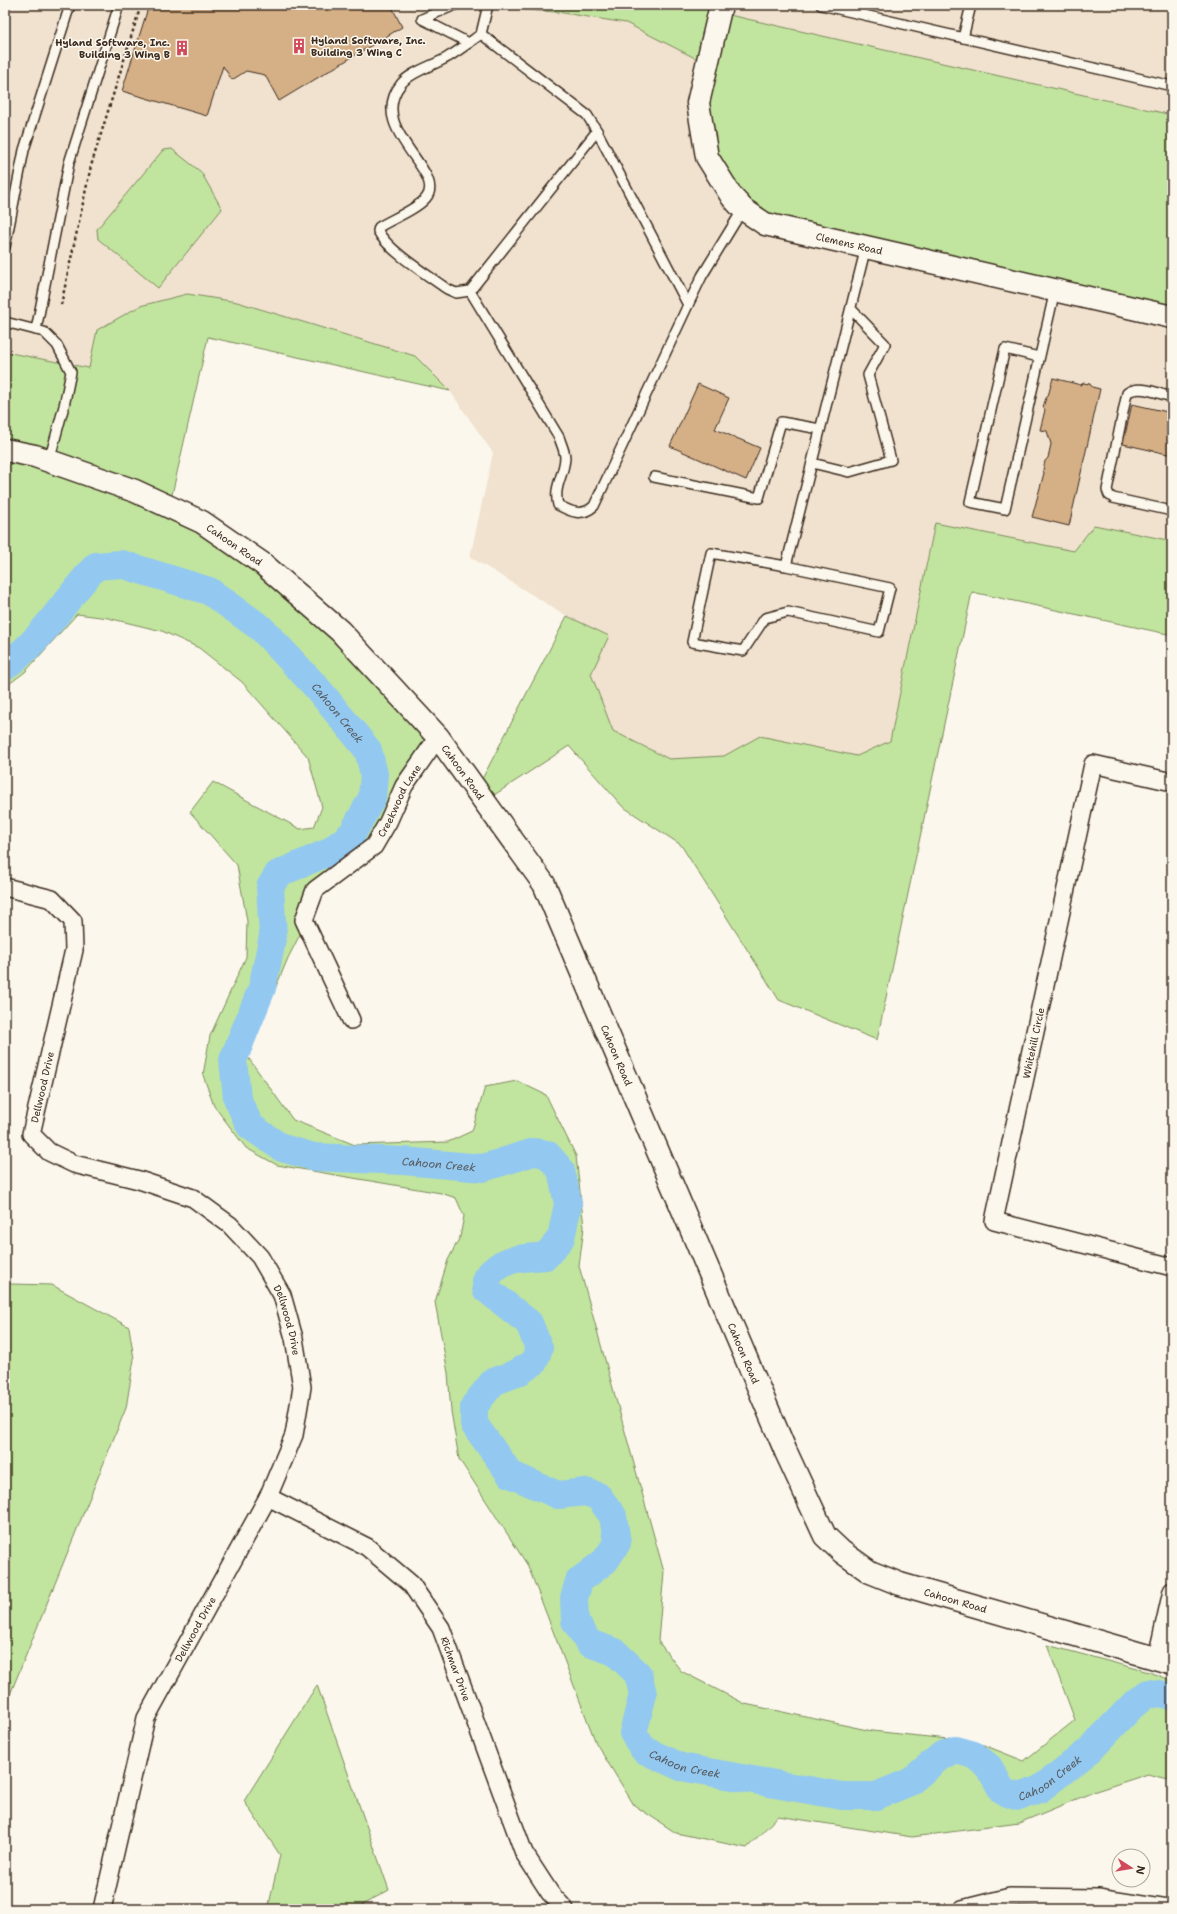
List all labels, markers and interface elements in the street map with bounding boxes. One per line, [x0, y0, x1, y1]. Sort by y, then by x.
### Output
place label: Hyland Software, Inc. Building 3 Wing C [311, 34, 426, 59]
place label: Hyland Software, Inc. Building 3 Wing B [55, 36, 170, 61]
building icon: Hyland Software, Inc. Building 3 Wing C [290, 37, 308, 55]
building icon: Hyland Software, Inc. Building 3 Wing B [173, 39, 191, 57]
street label: Clemens Road [814, 230, 885, 258]
street label: Cahoon Road [204, 521, 265, 569]
water label: Cahoon Creek [308, 680, 367, 747]
street label: Cahoon Road [439, 742, 488, 803]
street label: Creekwood Lane [375, 762, 424, 839]
street label: Whitehill Circle [1020, 1006, 1047, 1080]
street label: Cahoon Road [598, 1023, 635, 1088]
street label: Dellwood Drive [28, 1050, 57, 1124]
water label: Cahoon Creek [401, 1154, 477, 1175]
street label: Dellwood Drive [270, 1282, 303, 1357]
street label: Cahoon Road [725, 1321, 762, 1386]
street label: Cahoon Road [922, 1585, 989, 1616]
street label: Dellwood Drive [172, 1594, 219, 1664]
street label: Richmar Drive [438, 1635, 474, 1703]
water label: Cahoon Creek [647, 1746, 722, 1782]
water label: Cahoon Creek [1016, 1752, 1086, 1805]
north arrow [1111, 1848, 1151, 1888]
text: N [1132, 1864, 1149, 1876]

